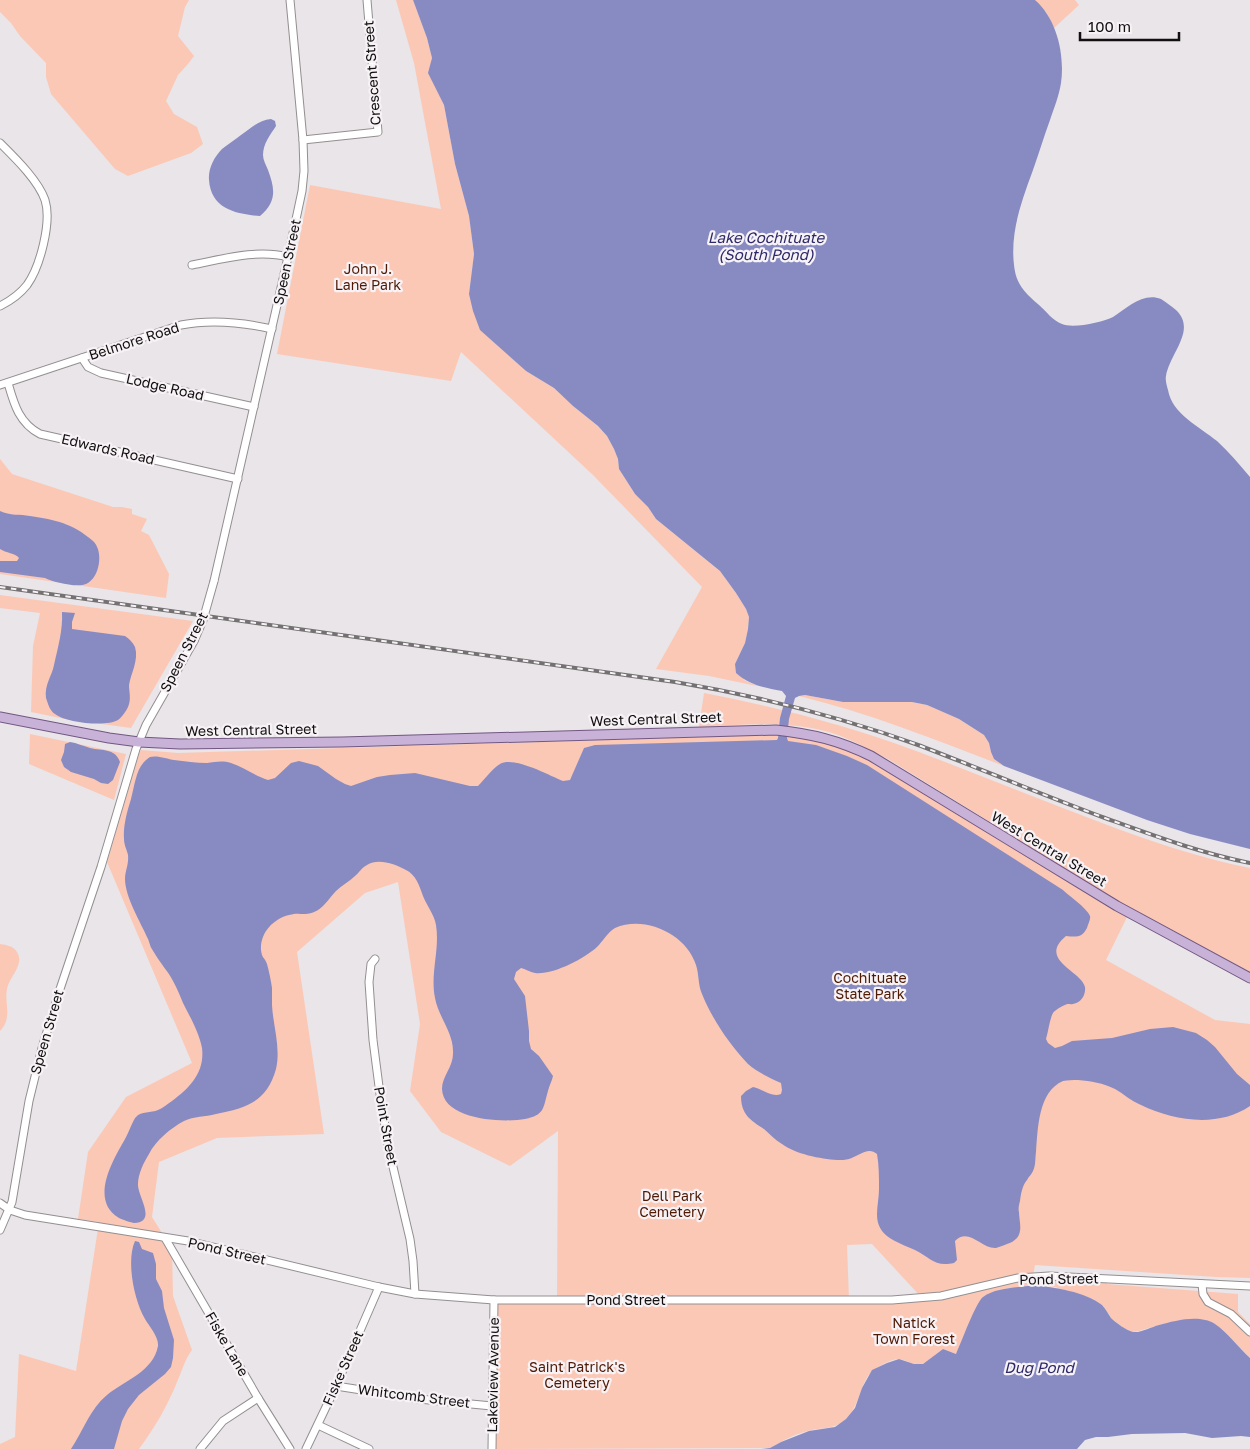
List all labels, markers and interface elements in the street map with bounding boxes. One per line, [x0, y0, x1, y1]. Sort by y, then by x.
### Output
scale bar [1080, 10, 1179, 42]
text: 100 m [1088, 17, 1131, 35]
street label: Crescent Street [359, 20, 384, 126]
street label: Speen Street [269, 217, 304, 306]
water label: Lake Cochituate (South Pond) [708, 228, 826, 263]
park label: John J. Lane Park [335, 260, 401, 293]
street label: Belmore Road [87, 318, 181, 363]
street label: Lodge Road [125, 369, 206, 404]
street label: Edwards Road [60, 430, 156, 467]
street label: Speen Street [156, 609, 211, 695]
street label: West Central Street [590, 708, 722, 729]
street label: West Central Street [185, 720, 317, 739]
street label: West Central Street [988, 807, 1110, 890]
park label: Cochituate State Park [833, 969, 907, 1002]
street label: Speen Street [26, 988, 67, 1076]
street label: Point Street [371, 1085, 402, 1167]
park label: Dell Park Cemetery [639, 1187, 705, 1220]
street label: Pond Street [186, 1233, 268, 1268]
street label: Pond Street [1019, 1269, 1099, 1288]
street label: Pond Street [586, 1291, 666, 1308]
street label: Fiske Lane [202, 1309, 253, 1379]
park label: Natick Town Forest [873, 1314, 955, 1347]
street label: Lakeview Avenue [483, 1317, 502, 1433]
street label: Fiske Street [318, 1328, 367, 1408]
park label: Saint Patrick's Cemetery [529, 1358, 625, 1391]
water label: Dug Pond [1004, 1358, 1076, 1377]
street label: Whitcomb Street [357, 1380, 471, 1411]

